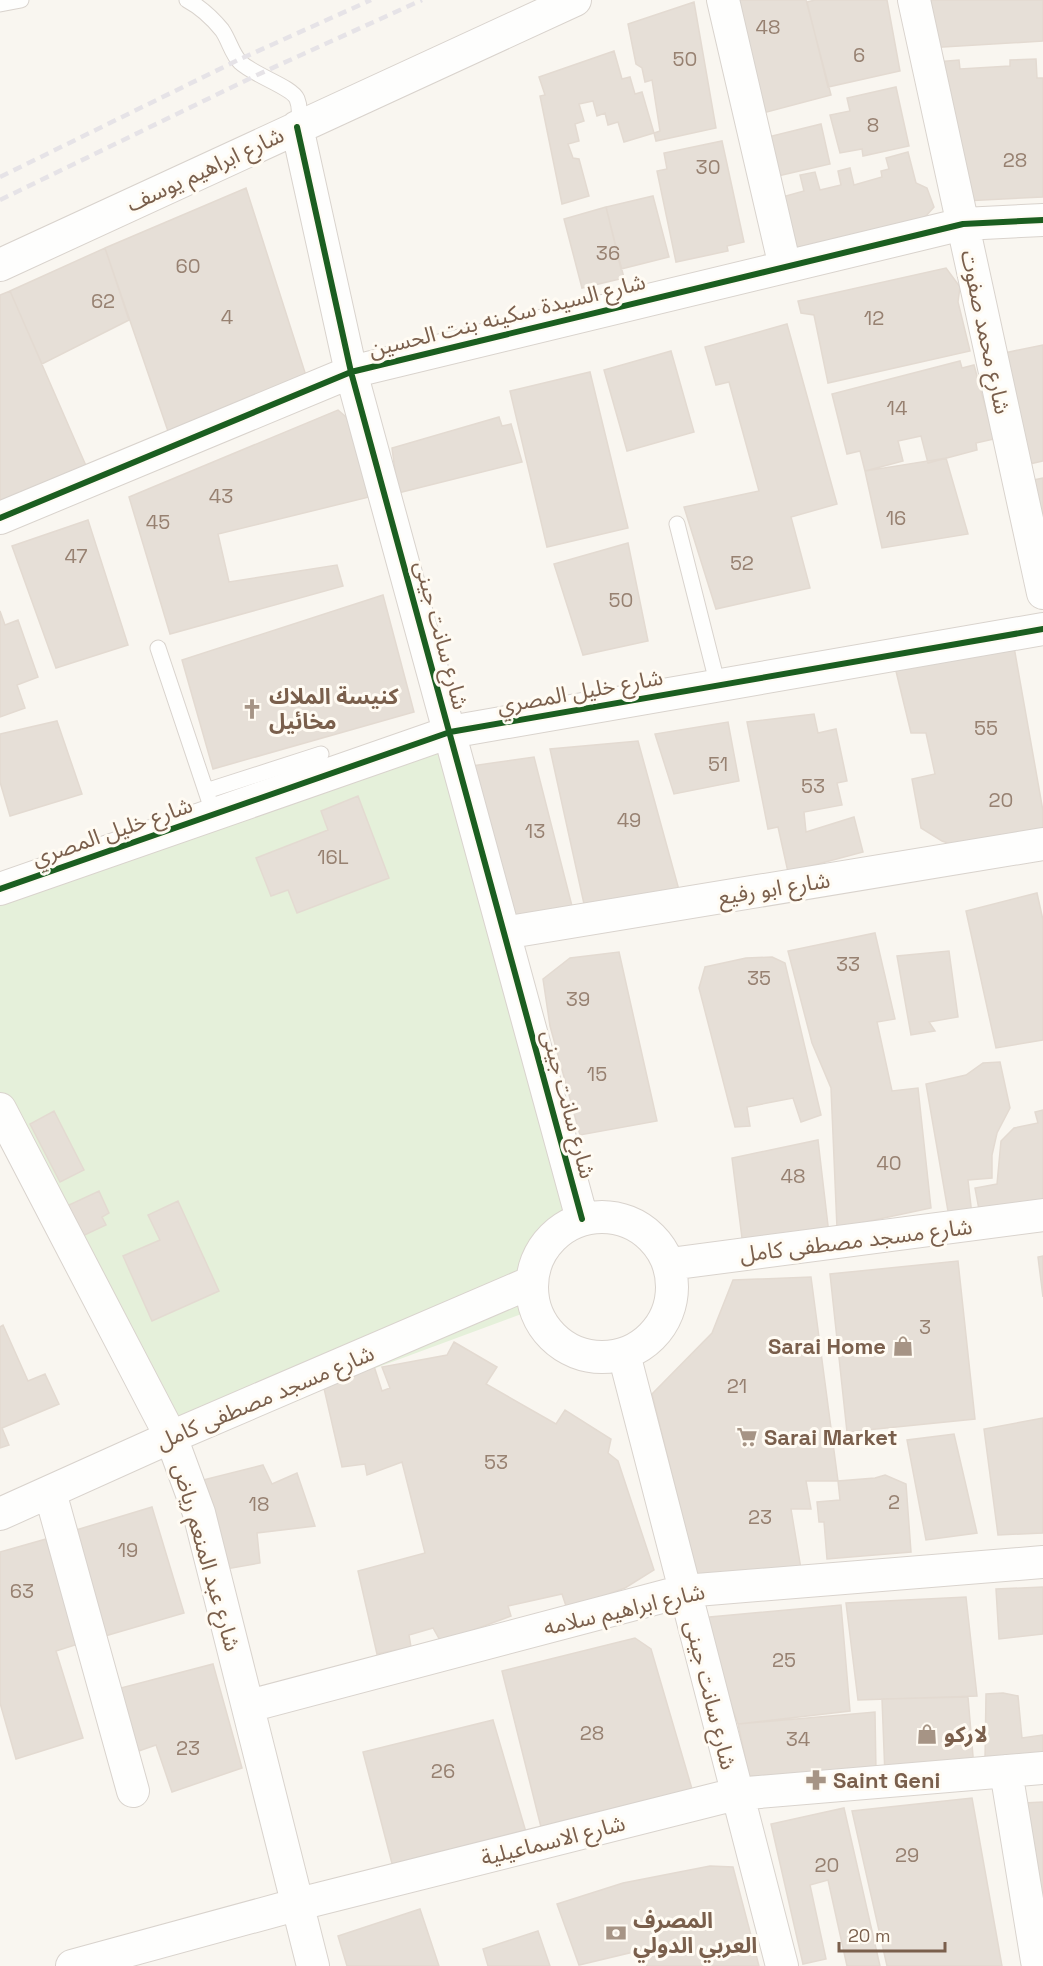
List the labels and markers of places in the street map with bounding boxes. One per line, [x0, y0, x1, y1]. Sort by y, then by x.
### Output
place label: كنيسة الملاك مخائيل [269, 682, 399, 735]
church icon: كنيسة الملاك مخائيل [240, 697, 264, 721]
place label: Sarai Home [768, 1332, 886, 1360]
shop icon: Sarai Home [891, 1334, 915, 1358]
place label: Sarai Market [764, 1423, 898, 1451]
supermarket icon: Sarai Market [735, 1425, 759, 1449]
place label: لاركو [944, 1720, 988, 1748]
shop icon: لاركو [915, 1722, 939, 1746]
place label: Saint Geni [833, 1766, 940, 1794]
pharmacy icon: Saint Geni [804, 1768, 828, 1792]
place label: المصرف العربي الدولي [633, 1906, 757, 1963]
bank icon: المصرف العربي الدولي [604, 1921, 628, 1945]

